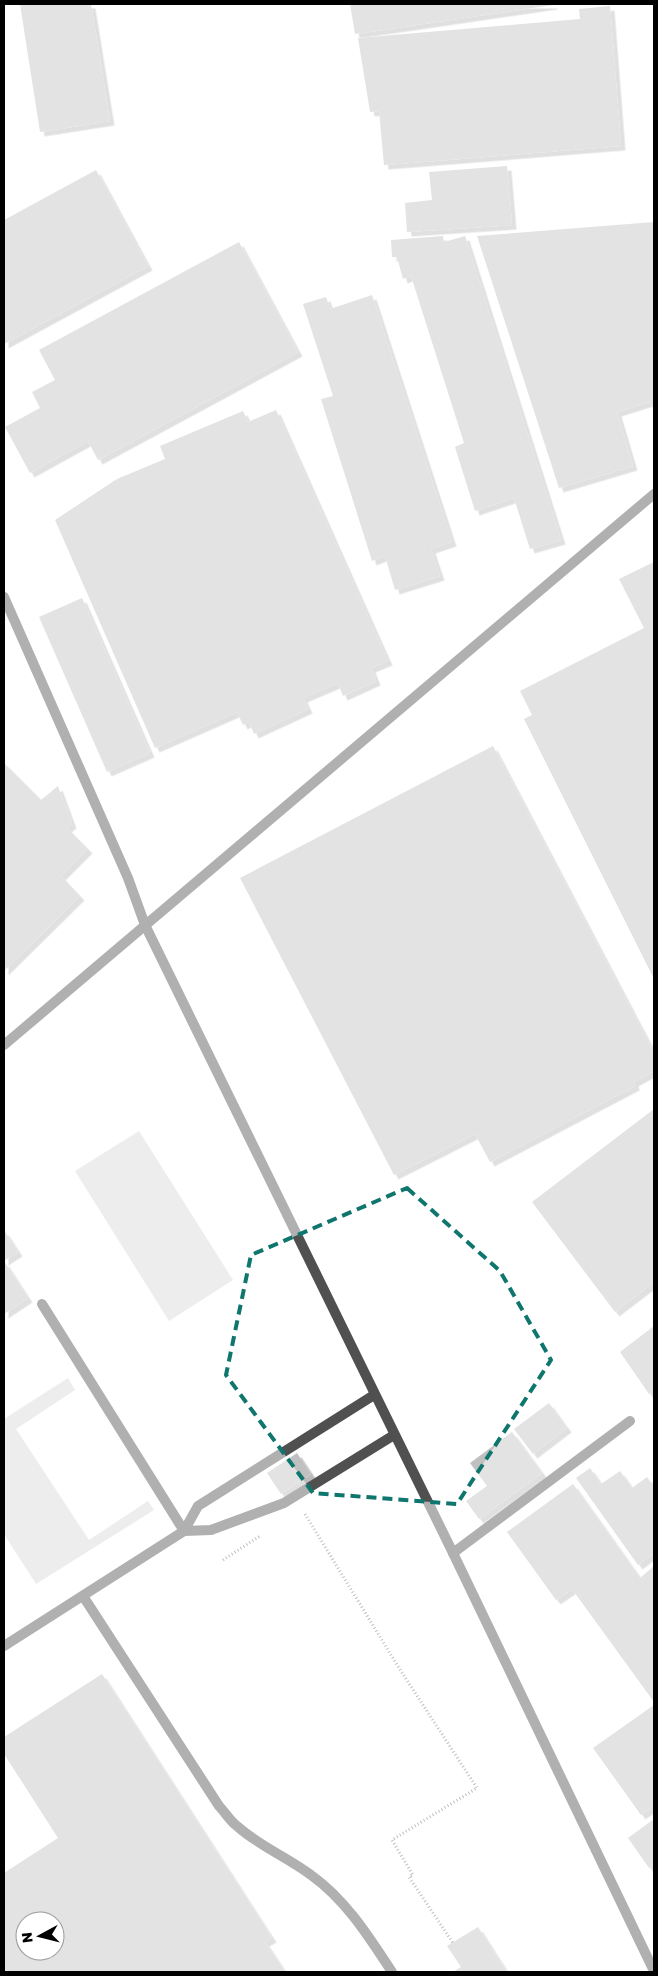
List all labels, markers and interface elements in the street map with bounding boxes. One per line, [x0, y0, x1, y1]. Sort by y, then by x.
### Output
north arrow [15, 1911, 65, 1961]
text: N [18, 1931, 36, 1944]

